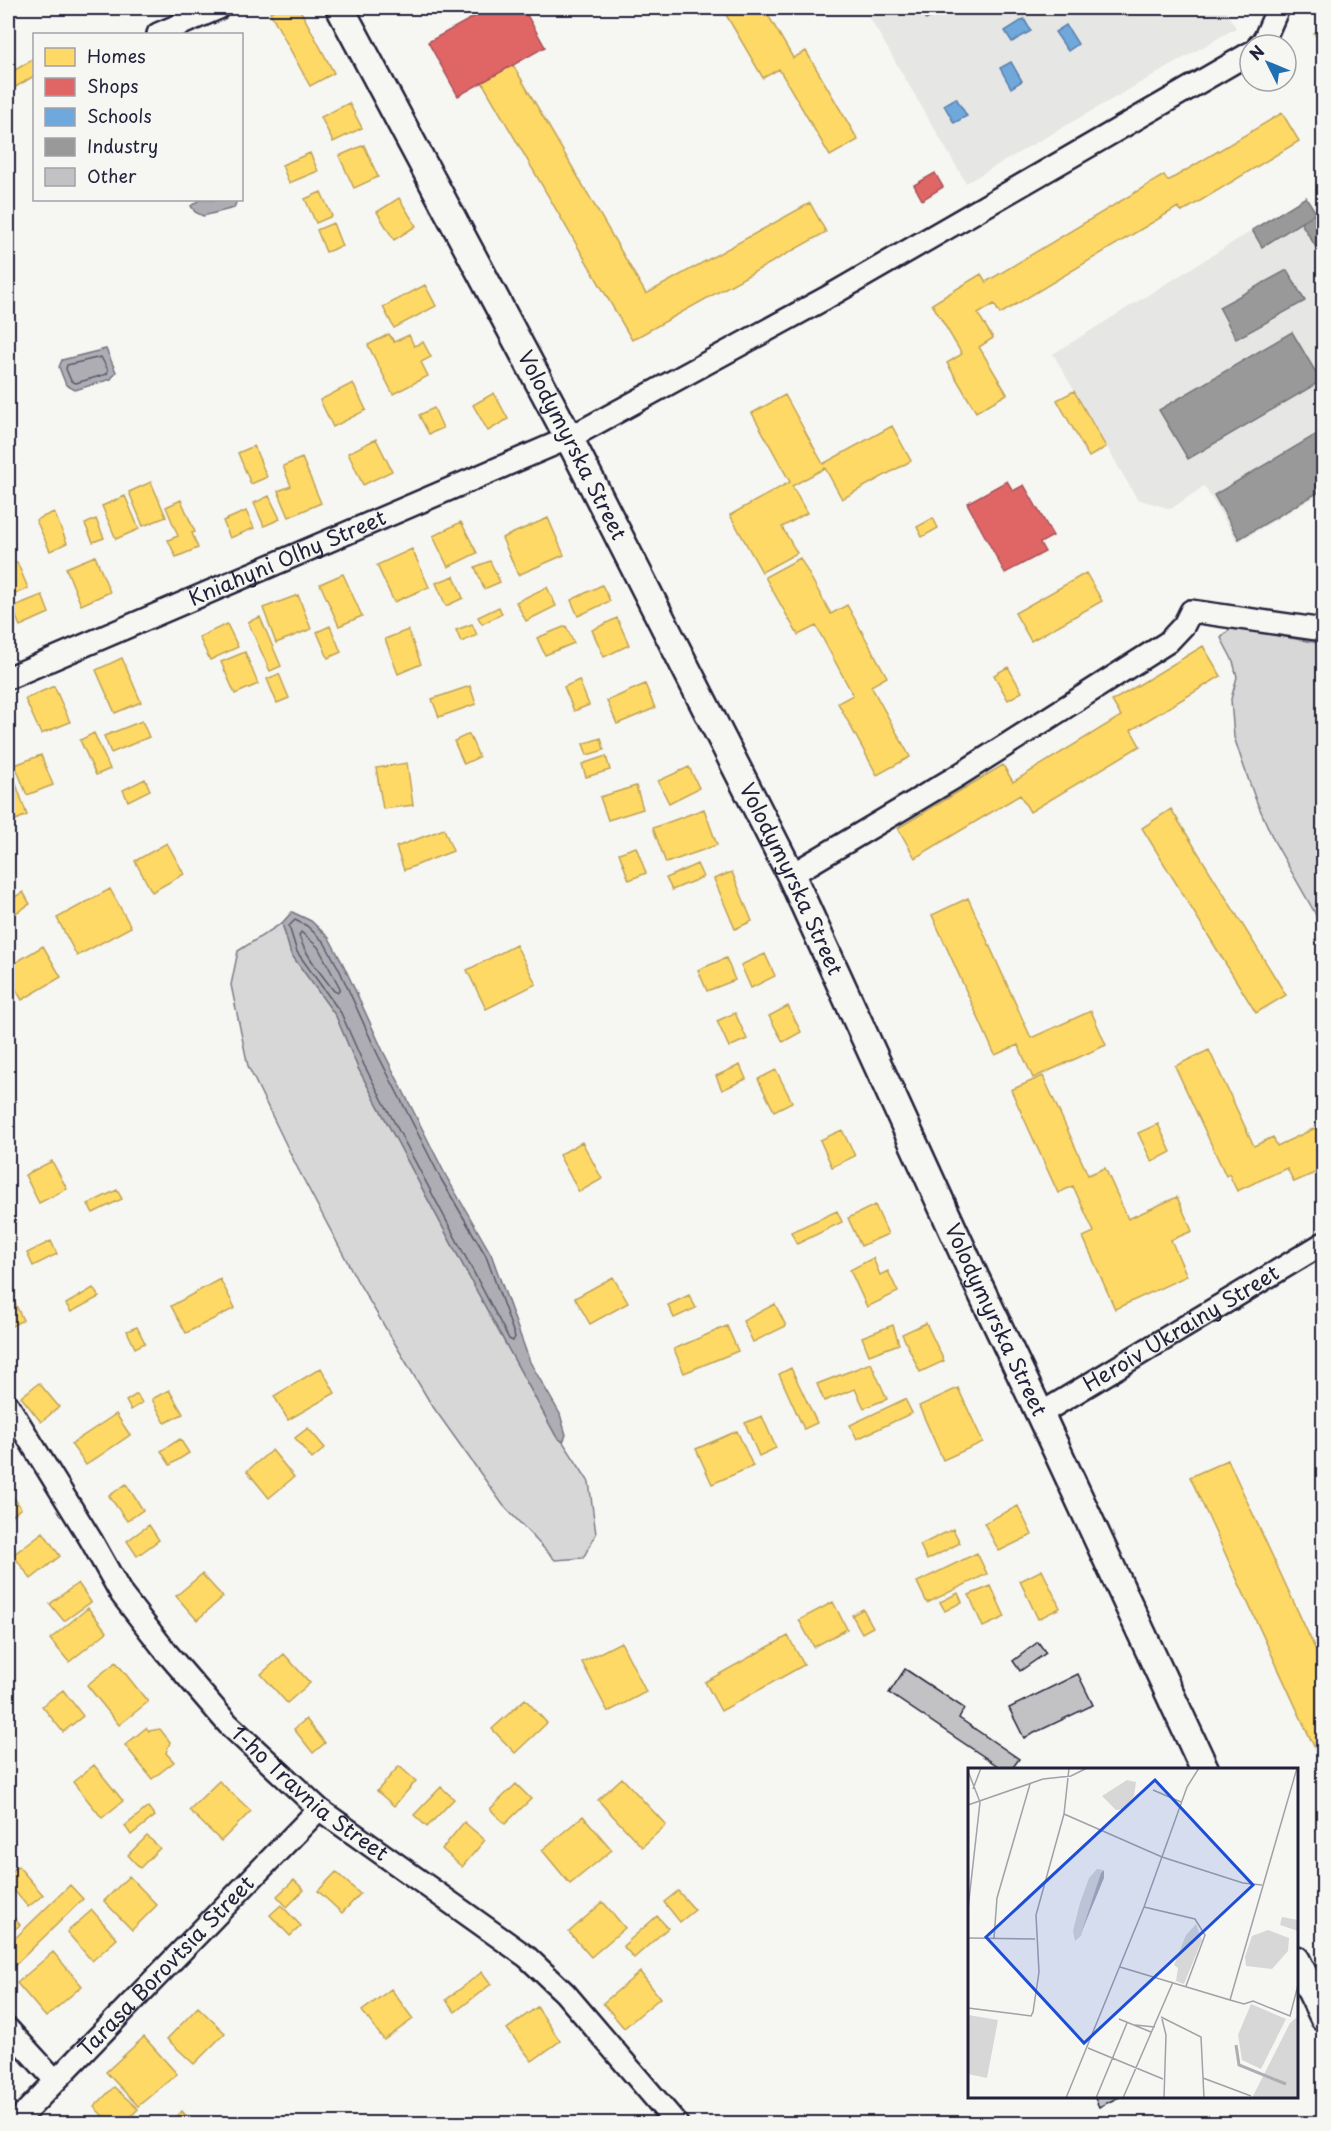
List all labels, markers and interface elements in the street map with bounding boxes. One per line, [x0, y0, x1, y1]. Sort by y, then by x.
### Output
legend [33, 33, 243, 201]
north arrow [1238, 33, 1298, 93]
text: N [1243, 39, 1269, 65]
text: Homes [87, 42, 145, 69]
text: Shops [87, 72, 138, 99]
text: Schools [87, 102, 152, 129]
text: Industry [87, 132, 158, 159]
text: Other [87, 162, 137, 189]
street label: Volodymyrska Street [511, 344, 636, 545]
street label: Kniahyni Olhy Street [183, 500, 390, 613]
street label: Volodymyrska Street [733, 777, 853, 980]
street label: Volodymyrska Street [938, 1218, 1057, 1421]
street label: Heroiv Ukrainy Street [1076, 1256, 1284, 1399]
street label: 1-ho Travnia Street [225, 1717, 396, 1868]
inset map [968, 1768, 1298, 2098]
street label: Tarasa Borovtsia Street [69, 1867, 260, 2063]

